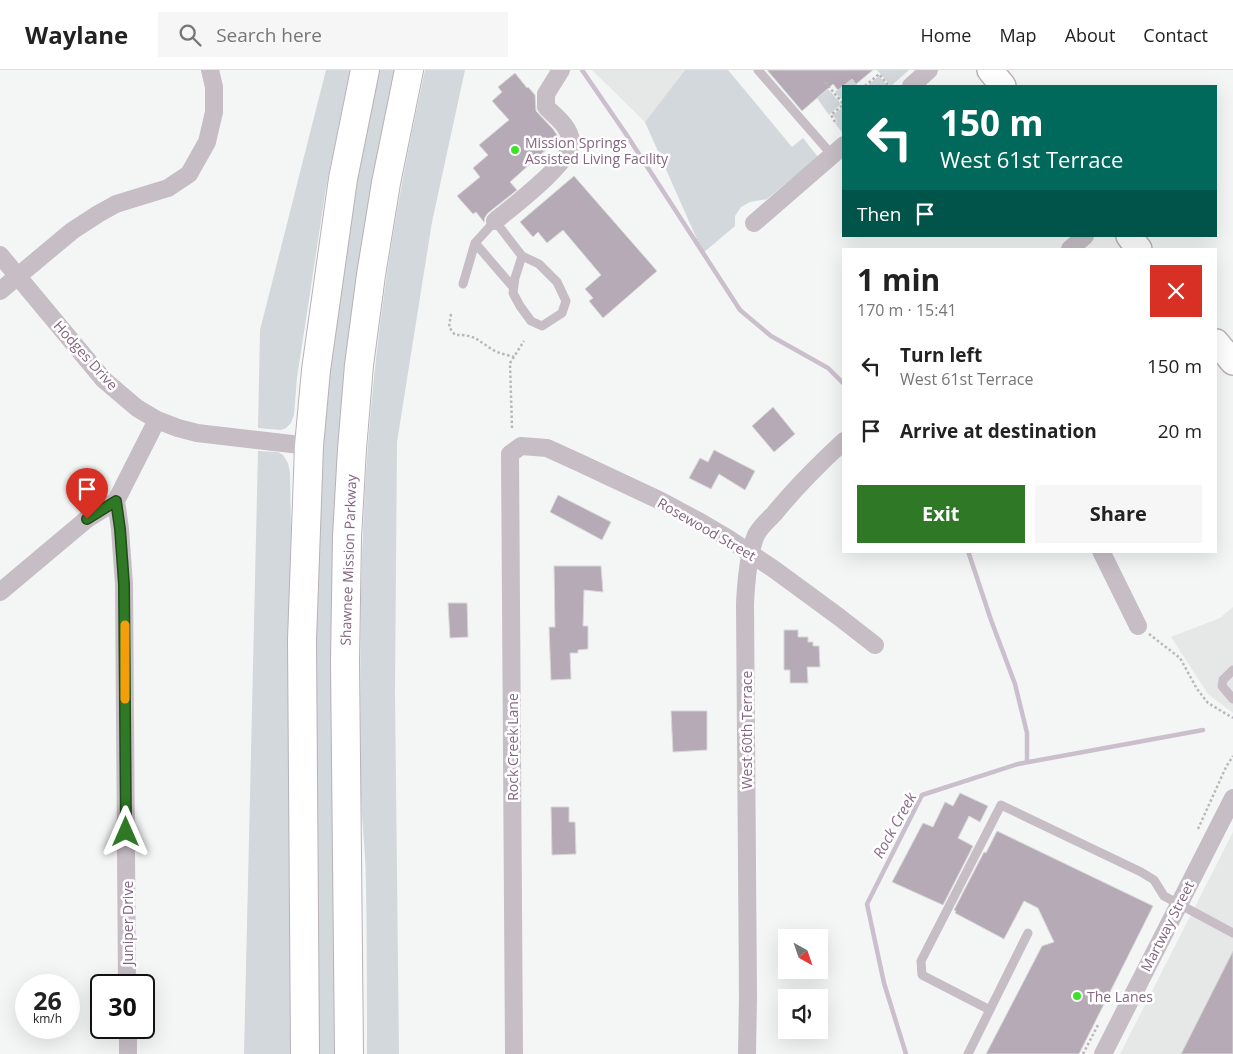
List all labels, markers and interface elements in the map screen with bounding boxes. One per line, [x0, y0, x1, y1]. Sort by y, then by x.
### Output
search box [158, 12, 508, 57]
text: Waylane [25, 18, 128, 51]
icon: search [176, 21, 204, 49]
text: Search here [216, 22, 322, 48]
text: Home [921, 23, 971, 47]
text: Map [999, 23, 1037, 47]
text: About [1065, 23, 1115, 47]
text: Contact [1143, 23, 1208, 47]
text: 150 m [940, 99, 1044, 146]
icon: left [857, 105, 922, 170]
place label: Mission Springs Assisted Living Facility [525, 133, 669, 168]
marker: Mission Springs Assisted Living Facility [509, 144, 521, 156]
text: West 61st Terrace [940, 144, 1123, 174]
icon: arrive [911, 200, 939, 228]
text: Then [857, 201, 901, 227]
text: 1 min [857, 259, 940, 300]
button: close [1150, 265, 1202, 317]
text: 170 m · 15:41 [857, 299, 957, 321]
street label: Hodges Drive [50, 316, 122, 394]
text: Turn left [900, 342, 982, 368]
icon: left [857, 352, 885, 380]
text: 150 m [1147, 353, 1202, 379]
text: West 61st Terrace [900, 368, 1033, 390]
icon: arrive [857, 417, 885, 445]
text: Arrive at destination [900, 418, 1097, 444]
text: 20 m [1158, 418, 1202, 444]
pin [66, 468, 108, 519]
street label: Shawnee Mission Parkway [336, 473, 361, 646]
icon: arrive [73, 475, 101, 503]
button: Exit [857, 485, 1025, 543]
button: Share [1035, 485, 1202, 543]
street label: Rosewood Street [654, 493, 760, 565]
street label: West 60th Terrace [737, 671, 756, 789]
street label: Rock Creek Lane [503, 693, 522, 801]
water label: Rock Creek [868, 788, 921, 861]
position arrow [99, 805, 151, 857]
street label: Martway Street [1136, 877, 1198, 975]
street label: Juniper Drive [118, 881, 137, 967]
north arrow [778, 929, 828, 979]
map controls [778, 929, 828, 1039]
speed limit sign: 30 [90, 974, 155, 1039]
text: 26 [33, 983, 62, 1017]
place label: The Lanes [1087, 987, 1153, 1006]
button: sound [778, 989, 828, 1039]
marker: The Lanes [1071, 990, 1083, 1002]
text: km/h [33, 1010, 62, 1027]

